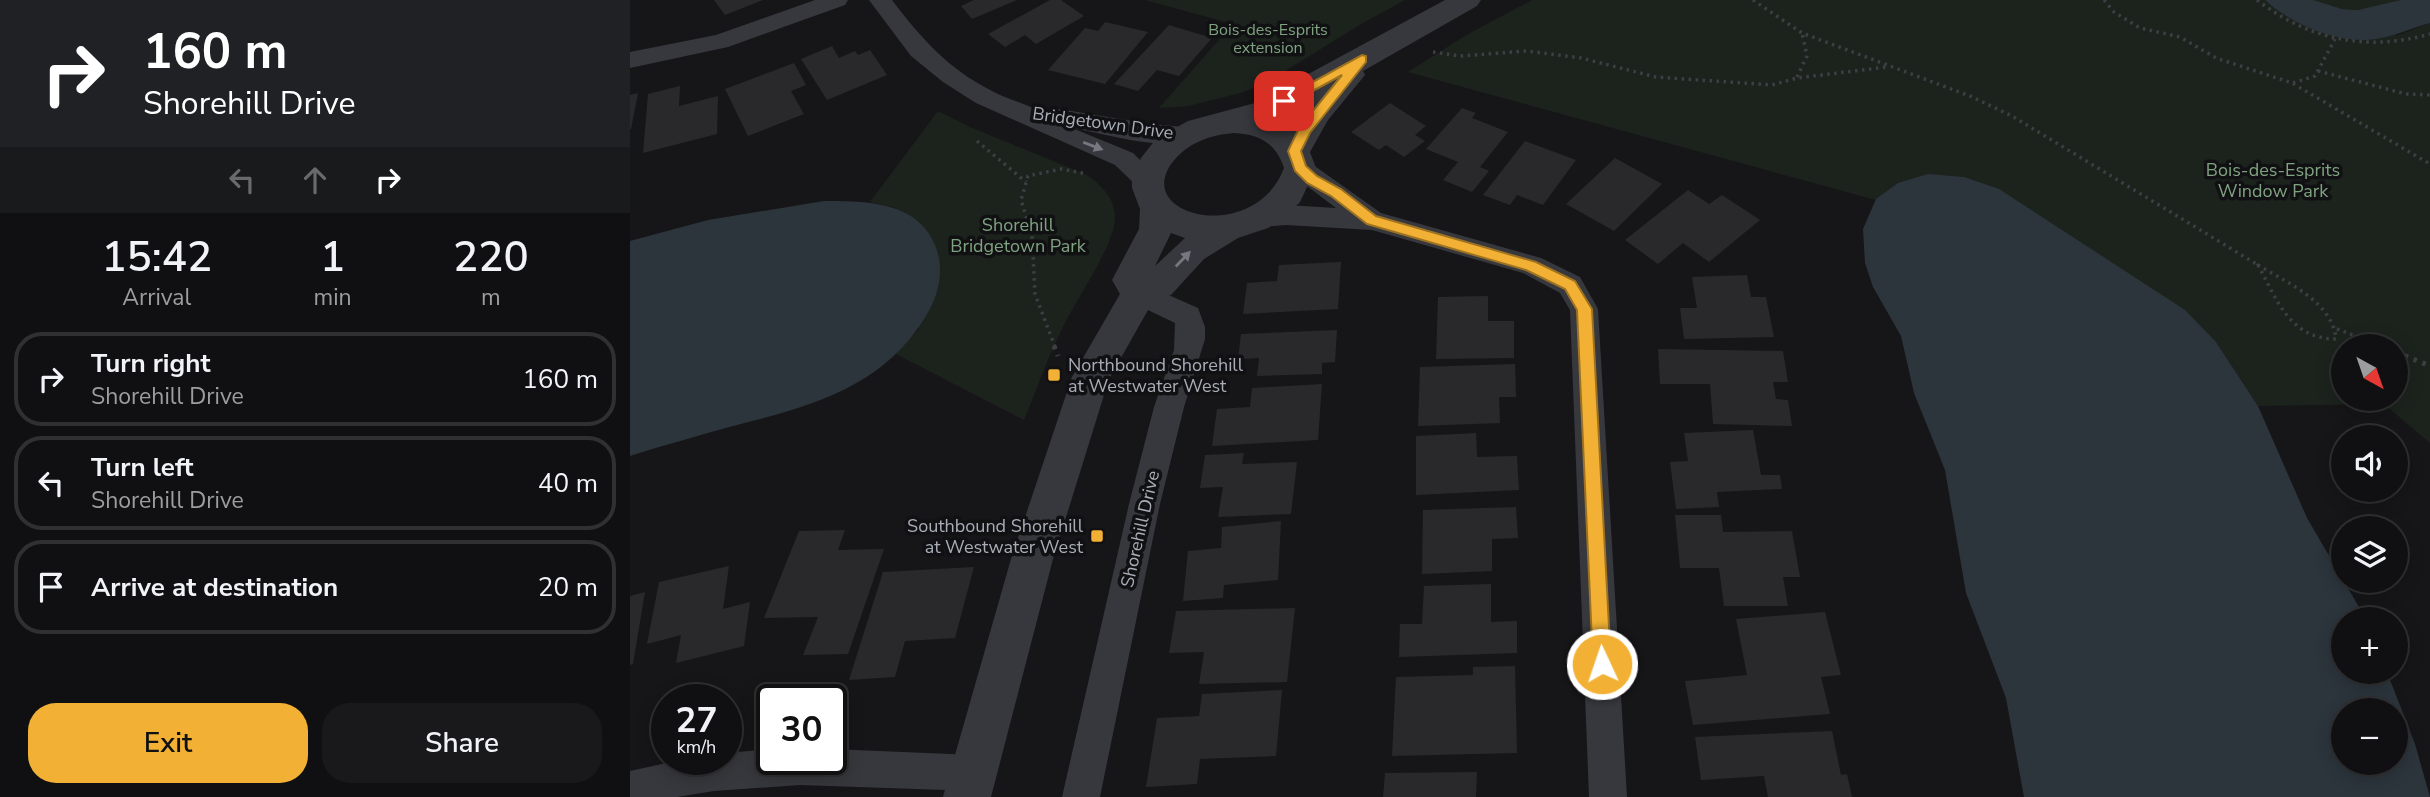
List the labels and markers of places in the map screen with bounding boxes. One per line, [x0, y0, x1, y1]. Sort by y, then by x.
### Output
pin [1254, 71, 1314, 131]
place label: Northbound Shorehill at Westwater West [1068, 353, 1244, 398]
marker: Northbound Shorehill at Westwater West [1046, 367, 1062, 383]
place label: Southbound Shorehill at Westwater West [907, 514, 1084, 559]
marker: Southbound Shorehill at Westwater West [1089, 528, 1105, 544]

